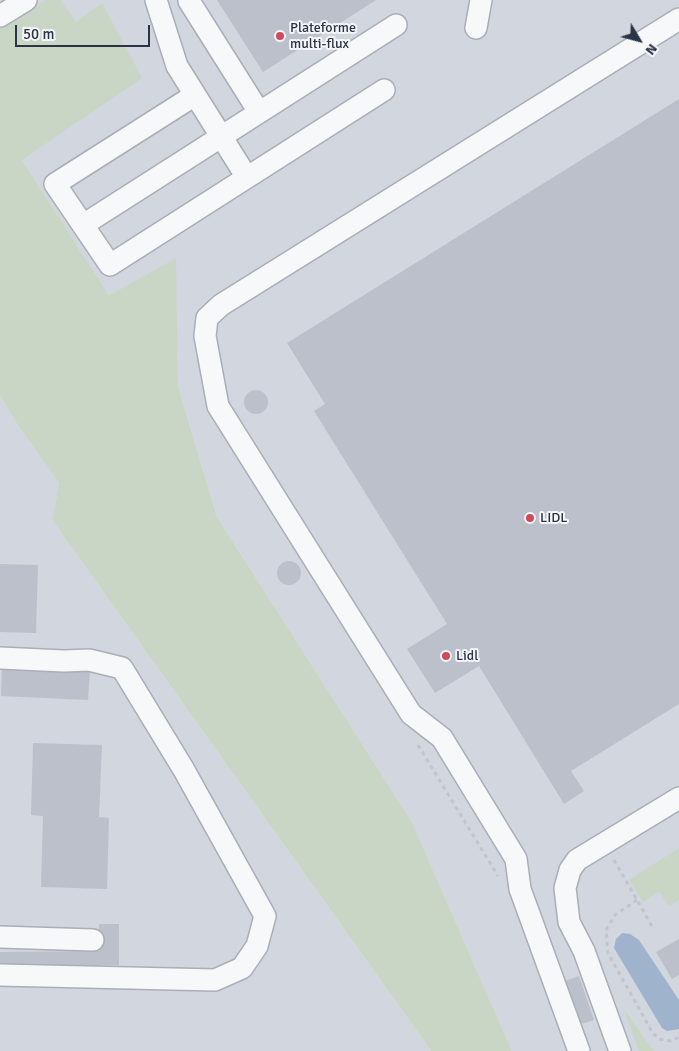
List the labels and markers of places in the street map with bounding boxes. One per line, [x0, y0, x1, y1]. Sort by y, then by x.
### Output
place label: Plateforme multi-flux [290, 20, 356, 52]
marker: Plateforme multi-flux [274, 30, 286, 42]
place label: LIDL [540, 510, 568, 526]
marker: LIDL [524, 512, 536, 524]
place label: Lidl [456, 648, 478, 664]
marker: Lidl [440, 650, 452, 662]

